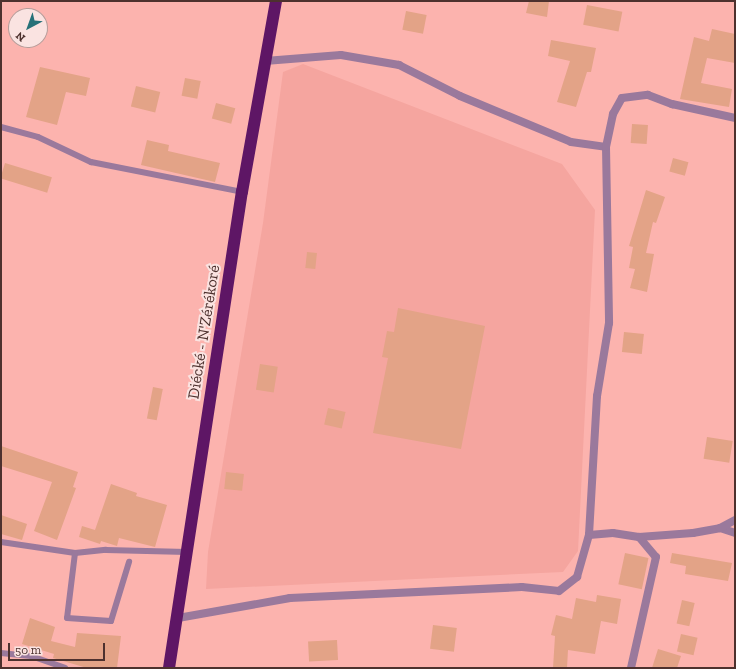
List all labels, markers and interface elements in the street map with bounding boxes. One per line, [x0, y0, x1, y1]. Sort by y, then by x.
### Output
north arrow [8, 8, 48, 48]
text: N [13, 29, 28, 44]
street label: Diécké - N'Zérékoré [184, 264, 224, 400]
scale bar [10, 635, 107, 661]
text: 50 m [15, 643, 41, 657]

